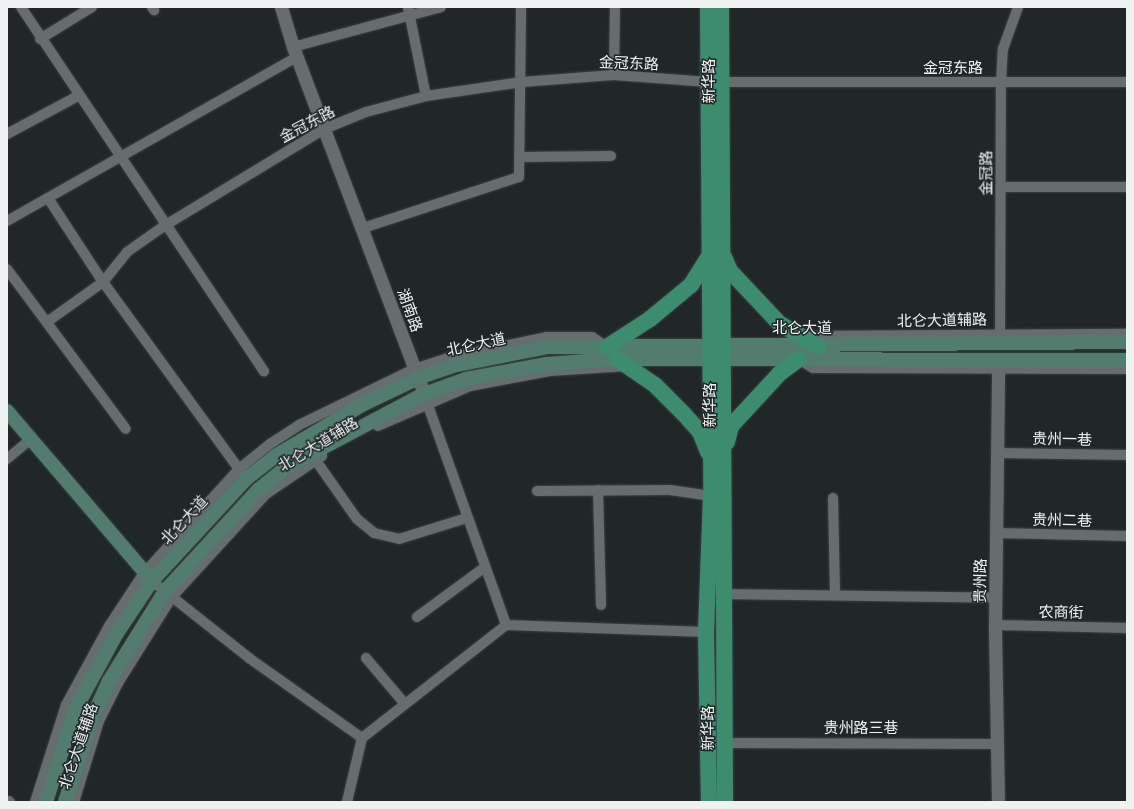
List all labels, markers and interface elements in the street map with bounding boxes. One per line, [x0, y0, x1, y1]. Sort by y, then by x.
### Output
street label: 金冠东路 [599, 53, 659, 73]
street label: 新华路 [700, 59, 718, 103]
street label: 金冠东路 [923, 59, 983, 77]
street label: 金冠东路 [276, 102, 338, 146]
street label: 金冠路 [977, 151, 995, 195]
street label: 湖南路 [394, 286, 426, 334]
street label: 北仑大道辅路 [897, 310, 987, 330]
street label: 北仑大道 [772, 319, 832, 337]
street label: 北仑大道 [445, 329, 507, 359]
street label: 新华路 [701, 383, 719, 427]
street label: 北仑大道辅路 [275, 413, 361, 475]
street label: 贵州一巷 [1032, 429, 1092, 449]
street label: 北仑大道 [157, 492, 211, 548]
street label: 贵州二巷 [1032, 510, 1092, 530]
street label: 贵州路 [971, 558, 989, 604]
street label: 农商街 [1038, 603, 1084, 621]
street label: 北仑大道辅路 [55, 701, 101, 791]
street label: 新华路 [699, 706, 717, 750]
street label: 贵州路三巷 [824, 719, 898, 737]

